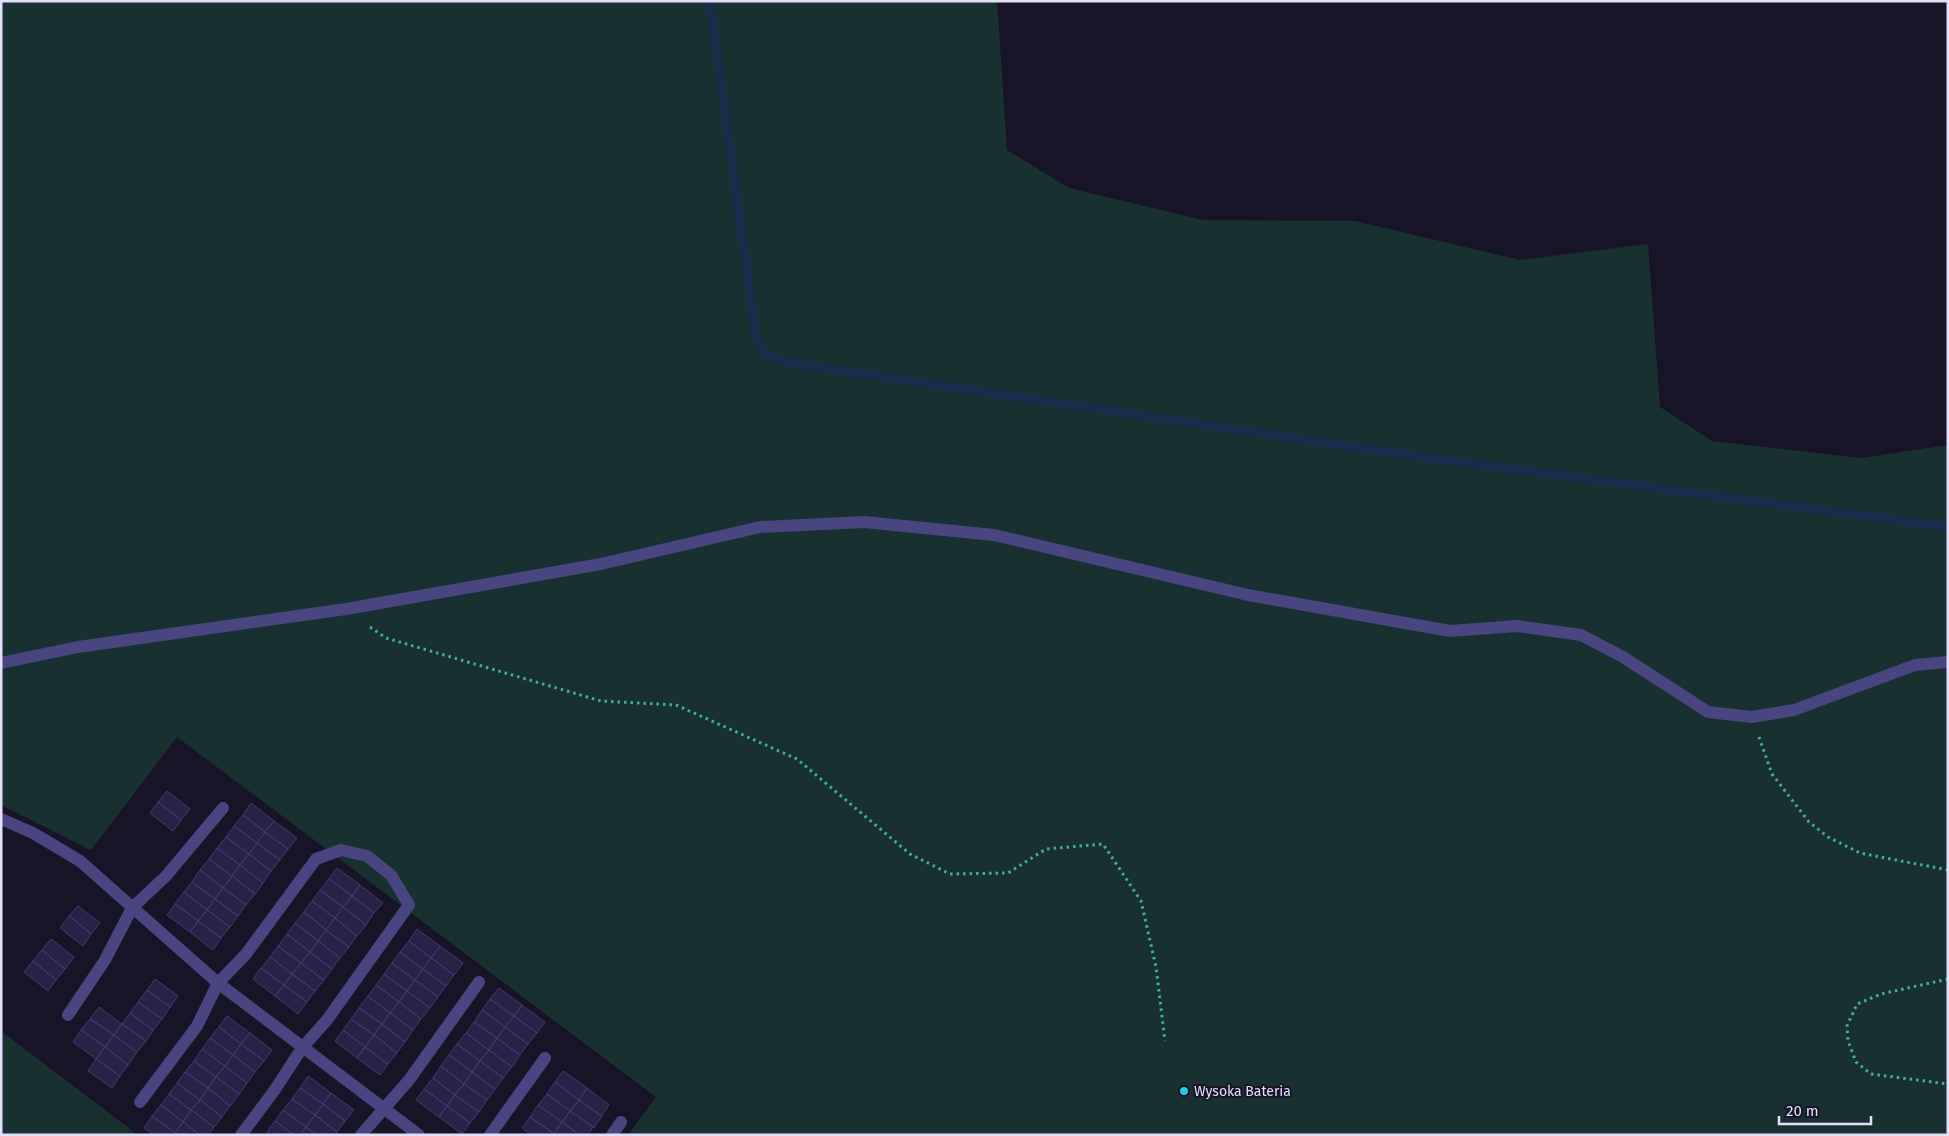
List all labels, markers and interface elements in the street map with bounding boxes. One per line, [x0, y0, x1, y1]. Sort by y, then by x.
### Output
place label: Wysoka Bateria [1194, 1083, 1291, 1100]
marker: Wysoka Bateria [1178, 1085, 1190, 1097]
scale bar [1779, 1094, 1872, 1126]
text: 20 m [1786, 1102, 1819, 1120]

